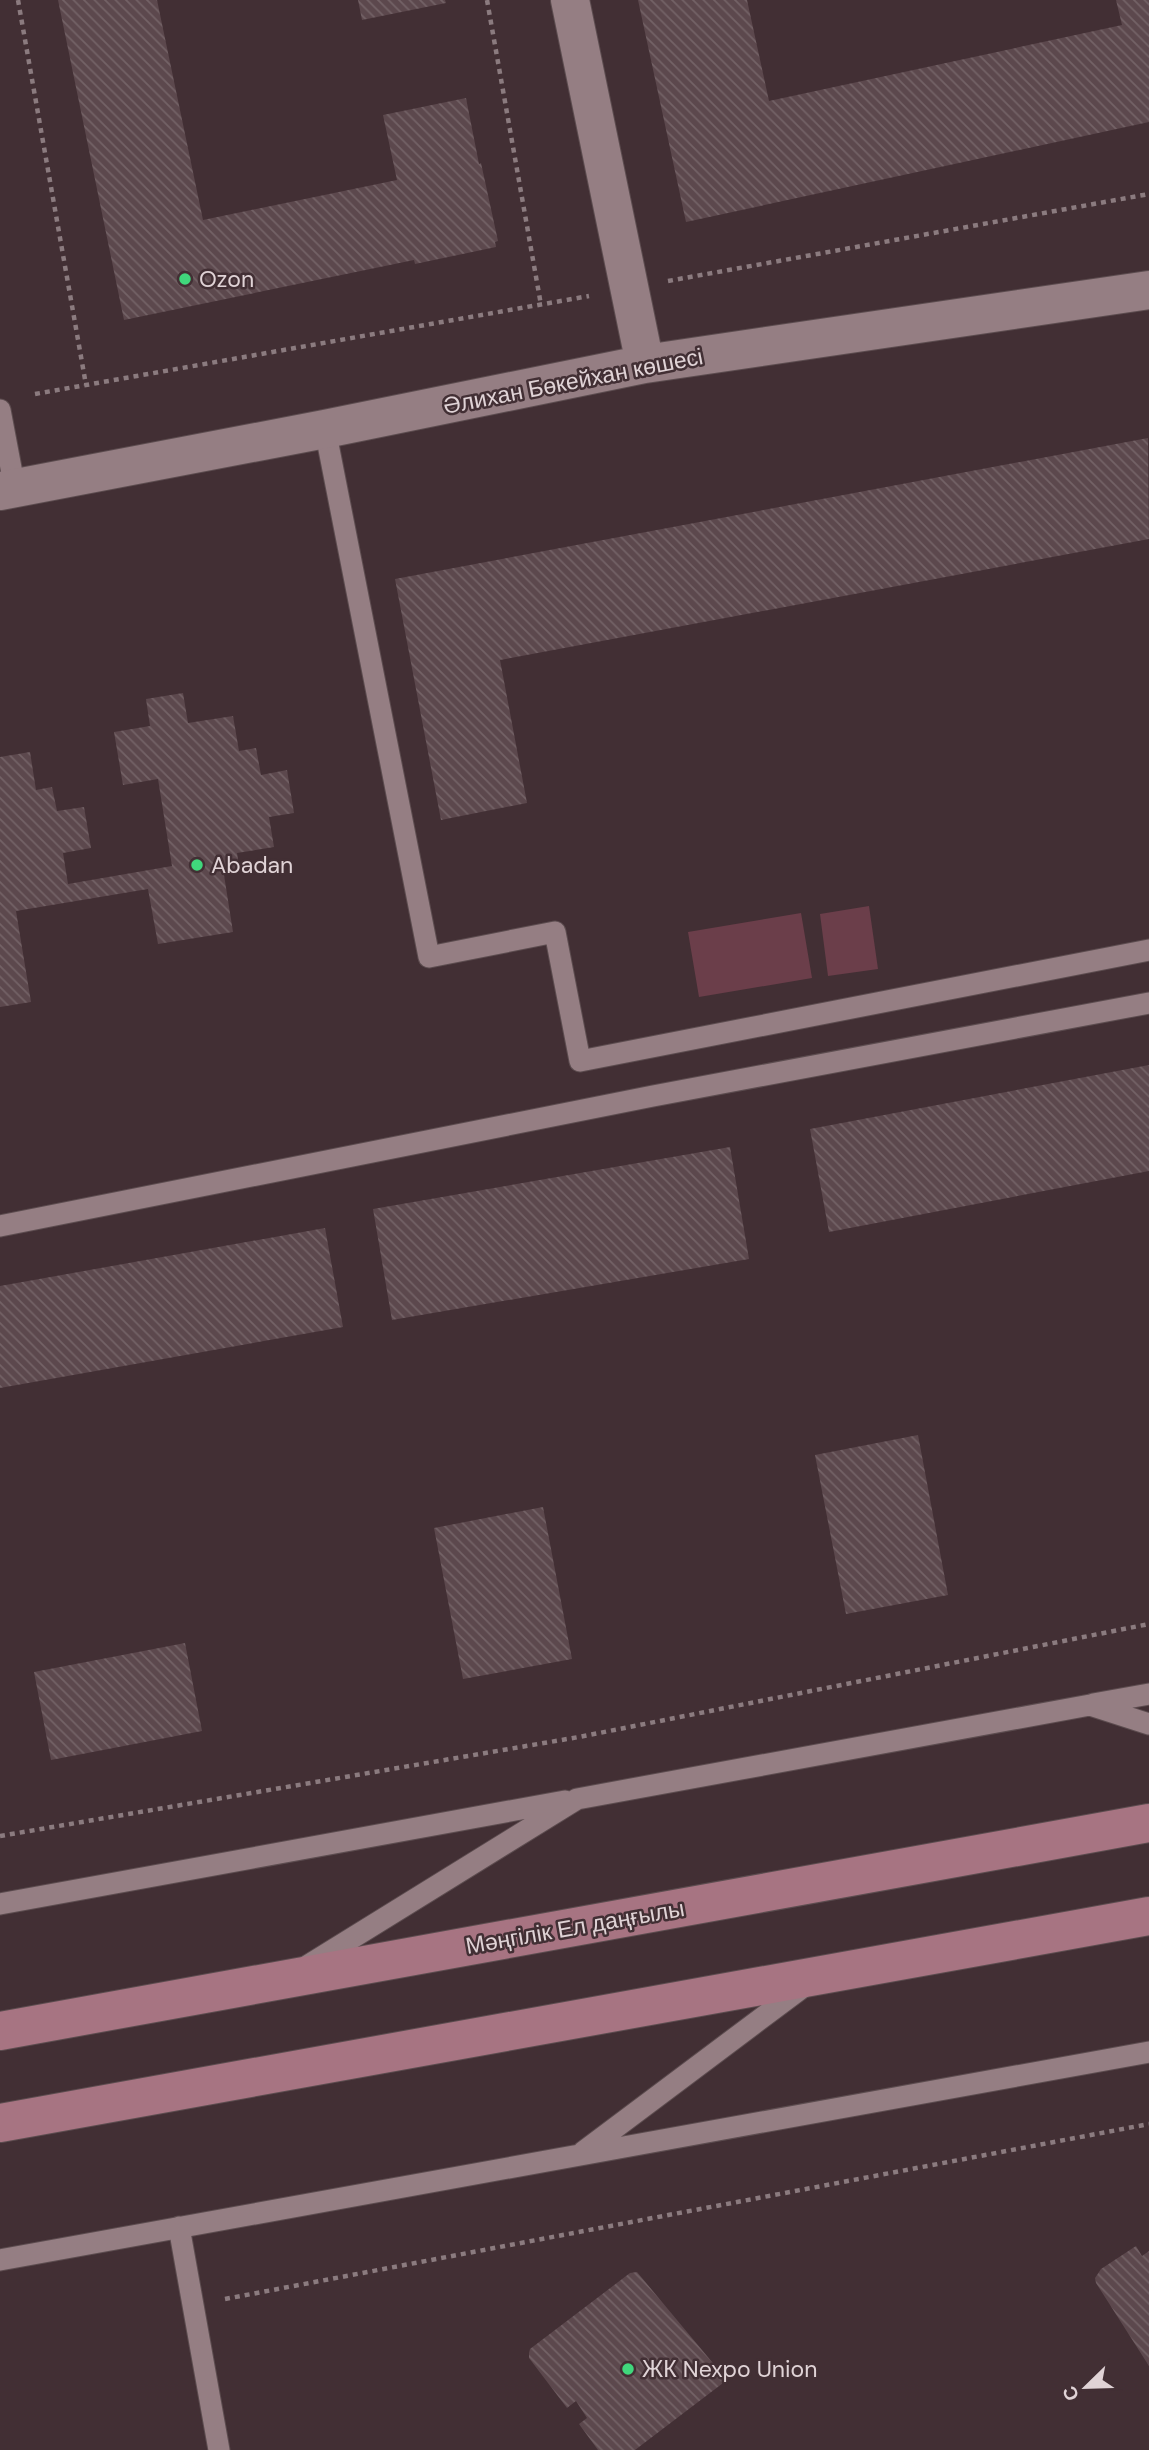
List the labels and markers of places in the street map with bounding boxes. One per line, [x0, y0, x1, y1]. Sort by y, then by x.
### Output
place label: Ozon [199, 264, 254, 294]
marker: Ozon [177, 271, 193, 287]
place label: Abadan [211, 850, 293, 880]
marker: Abadan [189, 857, 205, 873]
place label: ЖК Nexpo Union [642, 2354, 817, 2384]
marker: ЖК Nexpo Union [620, 2361, 636, 2377]

